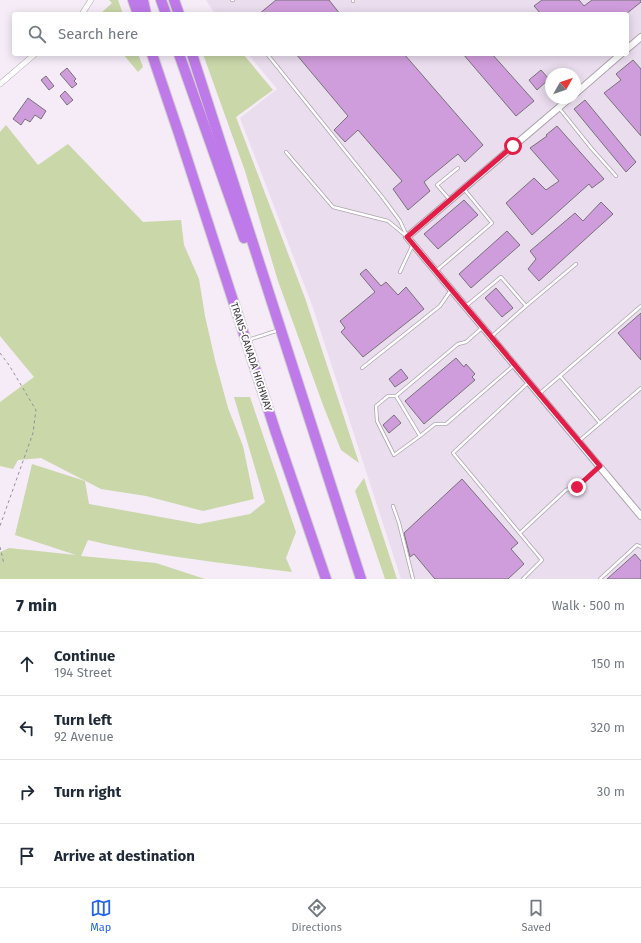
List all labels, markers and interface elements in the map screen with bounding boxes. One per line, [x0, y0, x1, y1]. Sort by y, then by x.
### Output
search box [12, 12, 629, 56]
icon: search [26, 23, 48, 45]
text: Search here [58, 25, 138, 43]
north arrow [545, 68, 581, 104]
route start [504, 137, 522, 155]
street label: TRANS-CANADA HIGHWAY [228, 301, 274, 413]
route end [568, 478, 586, 496]
text: 7 min [16, 595, 57, 616]
text: Walk · 500 m [552, 598, 625, 613]
text: Continue [54, 647, 115, 665]
icon: ahead [16, 653, 38, 675]
text: 150 m [591, 656, 625, 671]
text: 194 Street [54, 665, 112, 680]
text: Turn left [54, 711, 112, 729]
icon: left [16, 717, 38, 739]
text: 320 m [590, 720, 625, 735]
text: 92 Avenue [54, 729, 114, 744]
icon: right [16, 781, 38, 803]
text: Turn right [54, 783, 121, 801]
text: 30 m [597, 784, 625, 799]
icon: arrive [16, 845, 38, 867]
text: Arrive at destination [54, 847, 195, 865]
tab: Map [90, 897, 112, 934]
tab: Directions [291, 897, 342, 934]
tab: Saved [521, 897, 551, 934]

